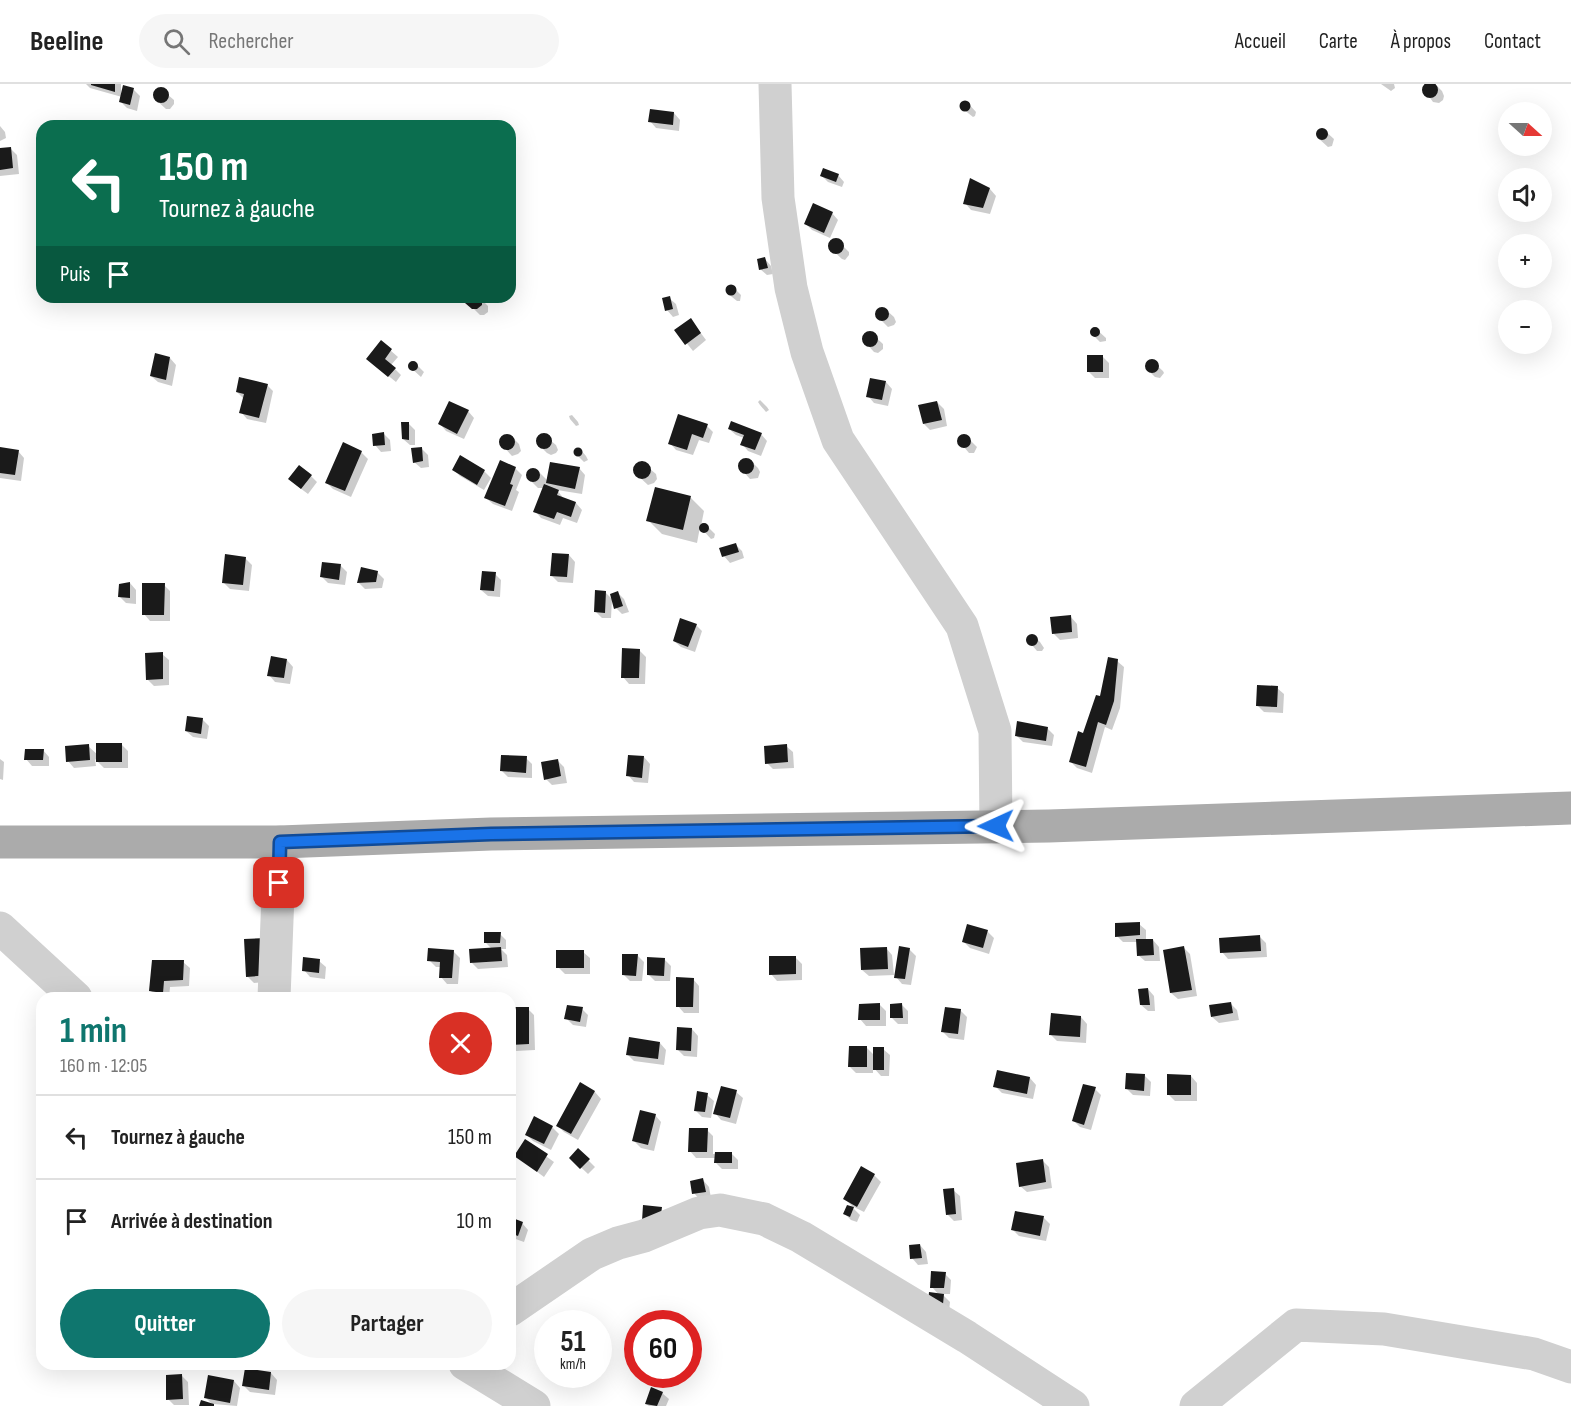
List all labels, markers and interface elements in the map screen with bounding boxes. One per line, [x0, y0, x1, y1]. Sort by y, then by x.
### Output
search box [139, 14, 559, 68]
text: Beeline [30, 25, 103, 58]
icon: search [160, 25, 193, 58]
text: Rechercher [208, 28, 294, 55]
text: Accueil [1235, 29, 1286, 54]
text: Carte [1319, 29, 1358, 54]
text: À propos [1391, 29, 1451, 54]
text: Contact [1484, 29, 1541, 54]
north arrow [1498, 102, 1552, 156]
map controls [1498, 102, 1552, 354]
text: 150 m [159, 142, 248, 193]
icon: left [60, 144, 138, 222]
button: sound [1498, 168, 1552, 222]
text: Tournez à gauche [159, 193, 315, 225]
button: + [1498, 234, 1552, 288]
icon: arrive [102, 258, 135, 291]
text: Puis [60, 261, 90, 288]
button: − [1498, 300, 1552, 354]
position arrow [964, 794, 1028, 858]
pin [253, 857, 304, 908]
icon: arrive [262, 866, 295, 899]
text: 1 min [60, 1010, 127, 1053]
button: close [429, 1012, 492, 1075]
text: 160 m · 12:05 [60, 1054, 147, 1078]
icon: left [60, 1121, 93, 1154]
text: Tournez à gauche [111, 1124, 245, 1151]
text: 150 m [448, 1124, 492, 1151]
icon: arrive [60, 1205, 93, 1238]
text: Arrivée à destination [111, 1208, 273, 1235]
text: 10 m [457, 1208, 492, 1235]
button: Quitter [60, 1289, 270, 1358]
button: Partager [282, 1289, 492, 1358]
speed limit sign: 60 [624, 1310, 702, 1388]
text: 51 [561, 1324, 585, 1360]
text: km/h [560, 1355, 586, 1374]

